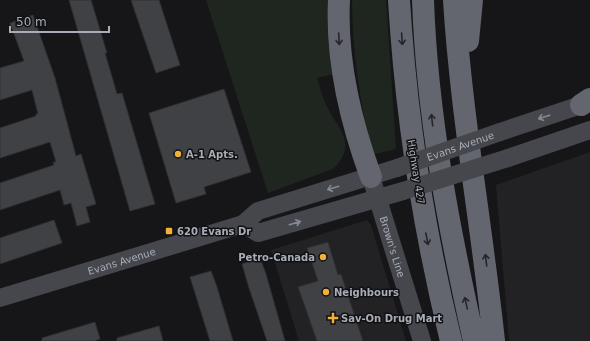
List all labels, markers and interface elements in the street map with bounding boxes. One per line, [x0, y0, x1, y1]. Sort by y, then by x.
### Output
scale bar [10, 8, 109, 34]
text: 50 m [16, 15, 47, 29]
one-way arrow [336, 32, 343, 45]
one-way arrow [398, 32, 405, 45]
one-way arrow [428, 114, 436, 127]
one-way arrow [538, 114, 551, 121]
street label: Evans Avenue [425, 129, 495, 163]
street label: Highway 427 [405, 139, 427, 205]
marker: A-1 Apts. [173, 149, 183, 159]
place label: A-1 Apts. [186, 149, 238, 160]
one-way arrow [327, 185, 340, 192]
street label: Brown's Line [378, 215, 407, 279]
one-way arrow [288, 218, 301, 226]
marker: 620 Evans Dr [164, 226, 174, 236]
place label: 620 Evans Dr [177, 226, 251, 237]
one-way arrow [424, 232, 432, 245]
street label: Evans Avenue [86, 245, 157, 277]
place label: Petro-Canada [238, 252, 315, 263]
marker: Petro-Canada [318, 252, 328, 262]
one-way arrow [482, 254, 489, 267]
marker: Neighbours [321, 287, 331, 297]
place label: Neighbours [334, 287, 399, 298]
one-way arrow [461, 297, 469, 310]
marker: Sav-On Drug Mart [328, 313, 338, 323]
place label: Sav-On Drug Mart [341, 313, 442, 324]

